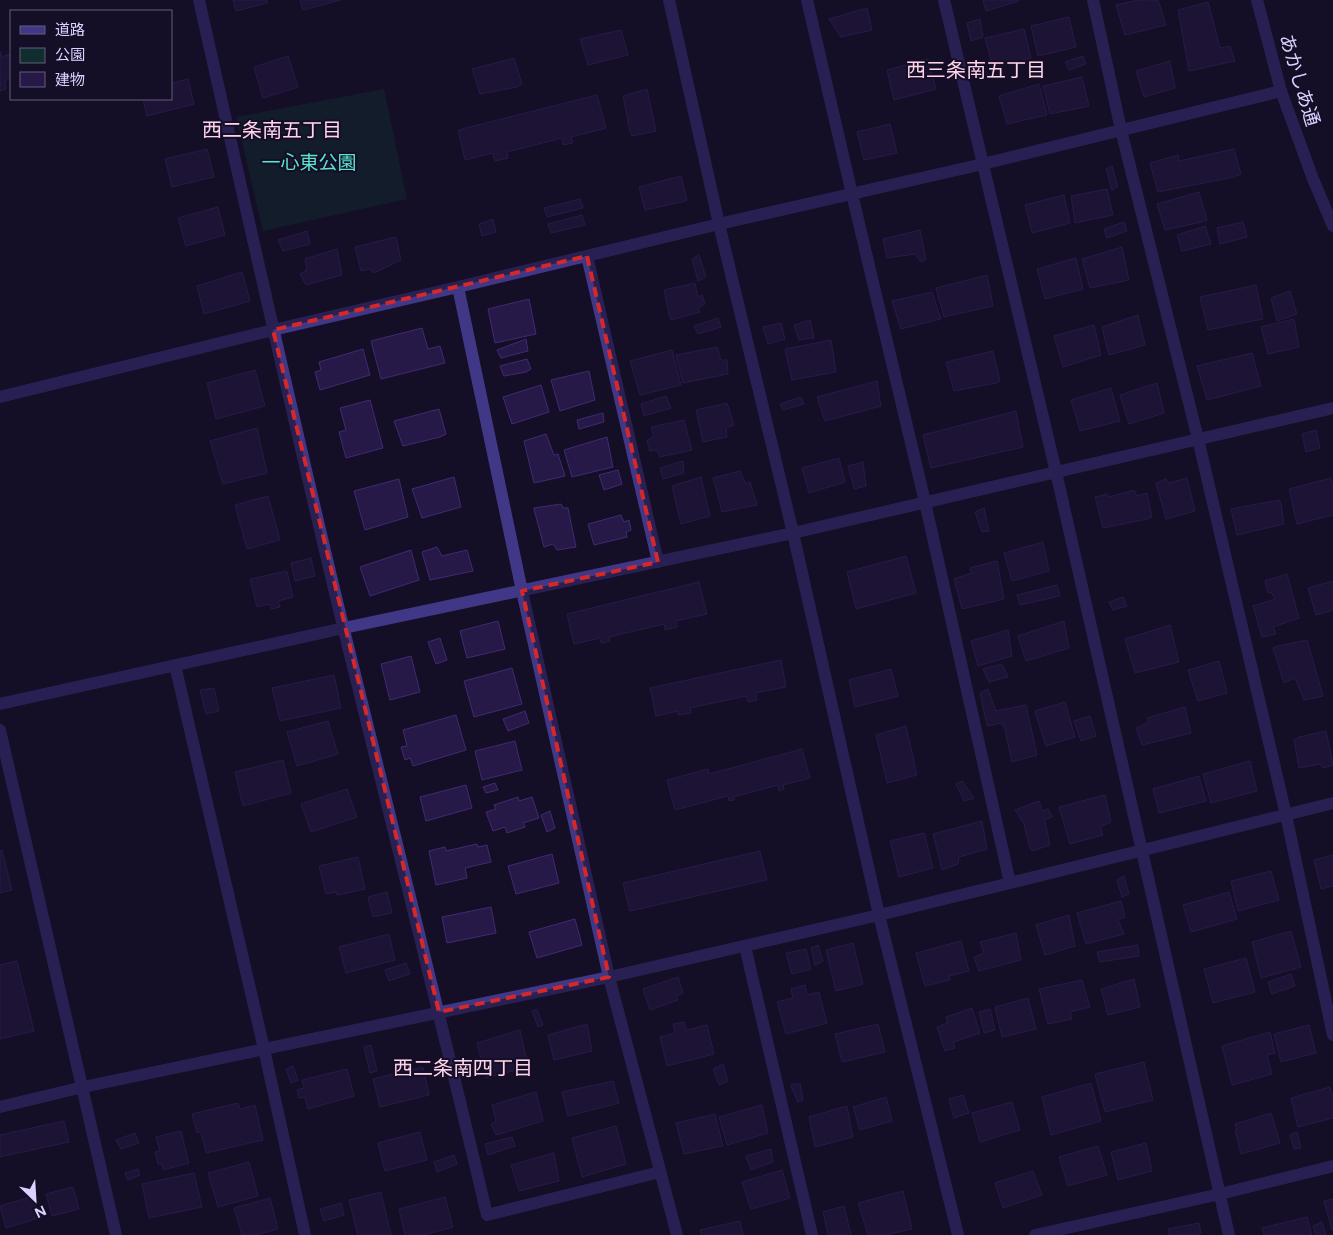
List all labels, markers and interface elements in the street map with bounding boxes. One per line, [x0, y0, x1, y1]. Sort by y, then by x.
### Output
legend [10, 10, 172, 100]
text: 道路 [55, 21, 85, 39]
street label: あかしあ通 [1275, 31, 1324, 129]
text: 公園 [55, 46, 85, 64]
district label: 西三条南五丁目 [906, 58, 1046, 82]
text: 建物 [55, 71, 85, 89]
district label: 西二条南五丁目 [202, 118, 342, 142]
park label: 一心東公園 [261, 151, 357, 174]
district label: 西二条南四丁目 [393, 1056, 533, 1080]
north arrow [10, 1175, 60, 1225]
text: N [32, 1201, 49, 1221]

